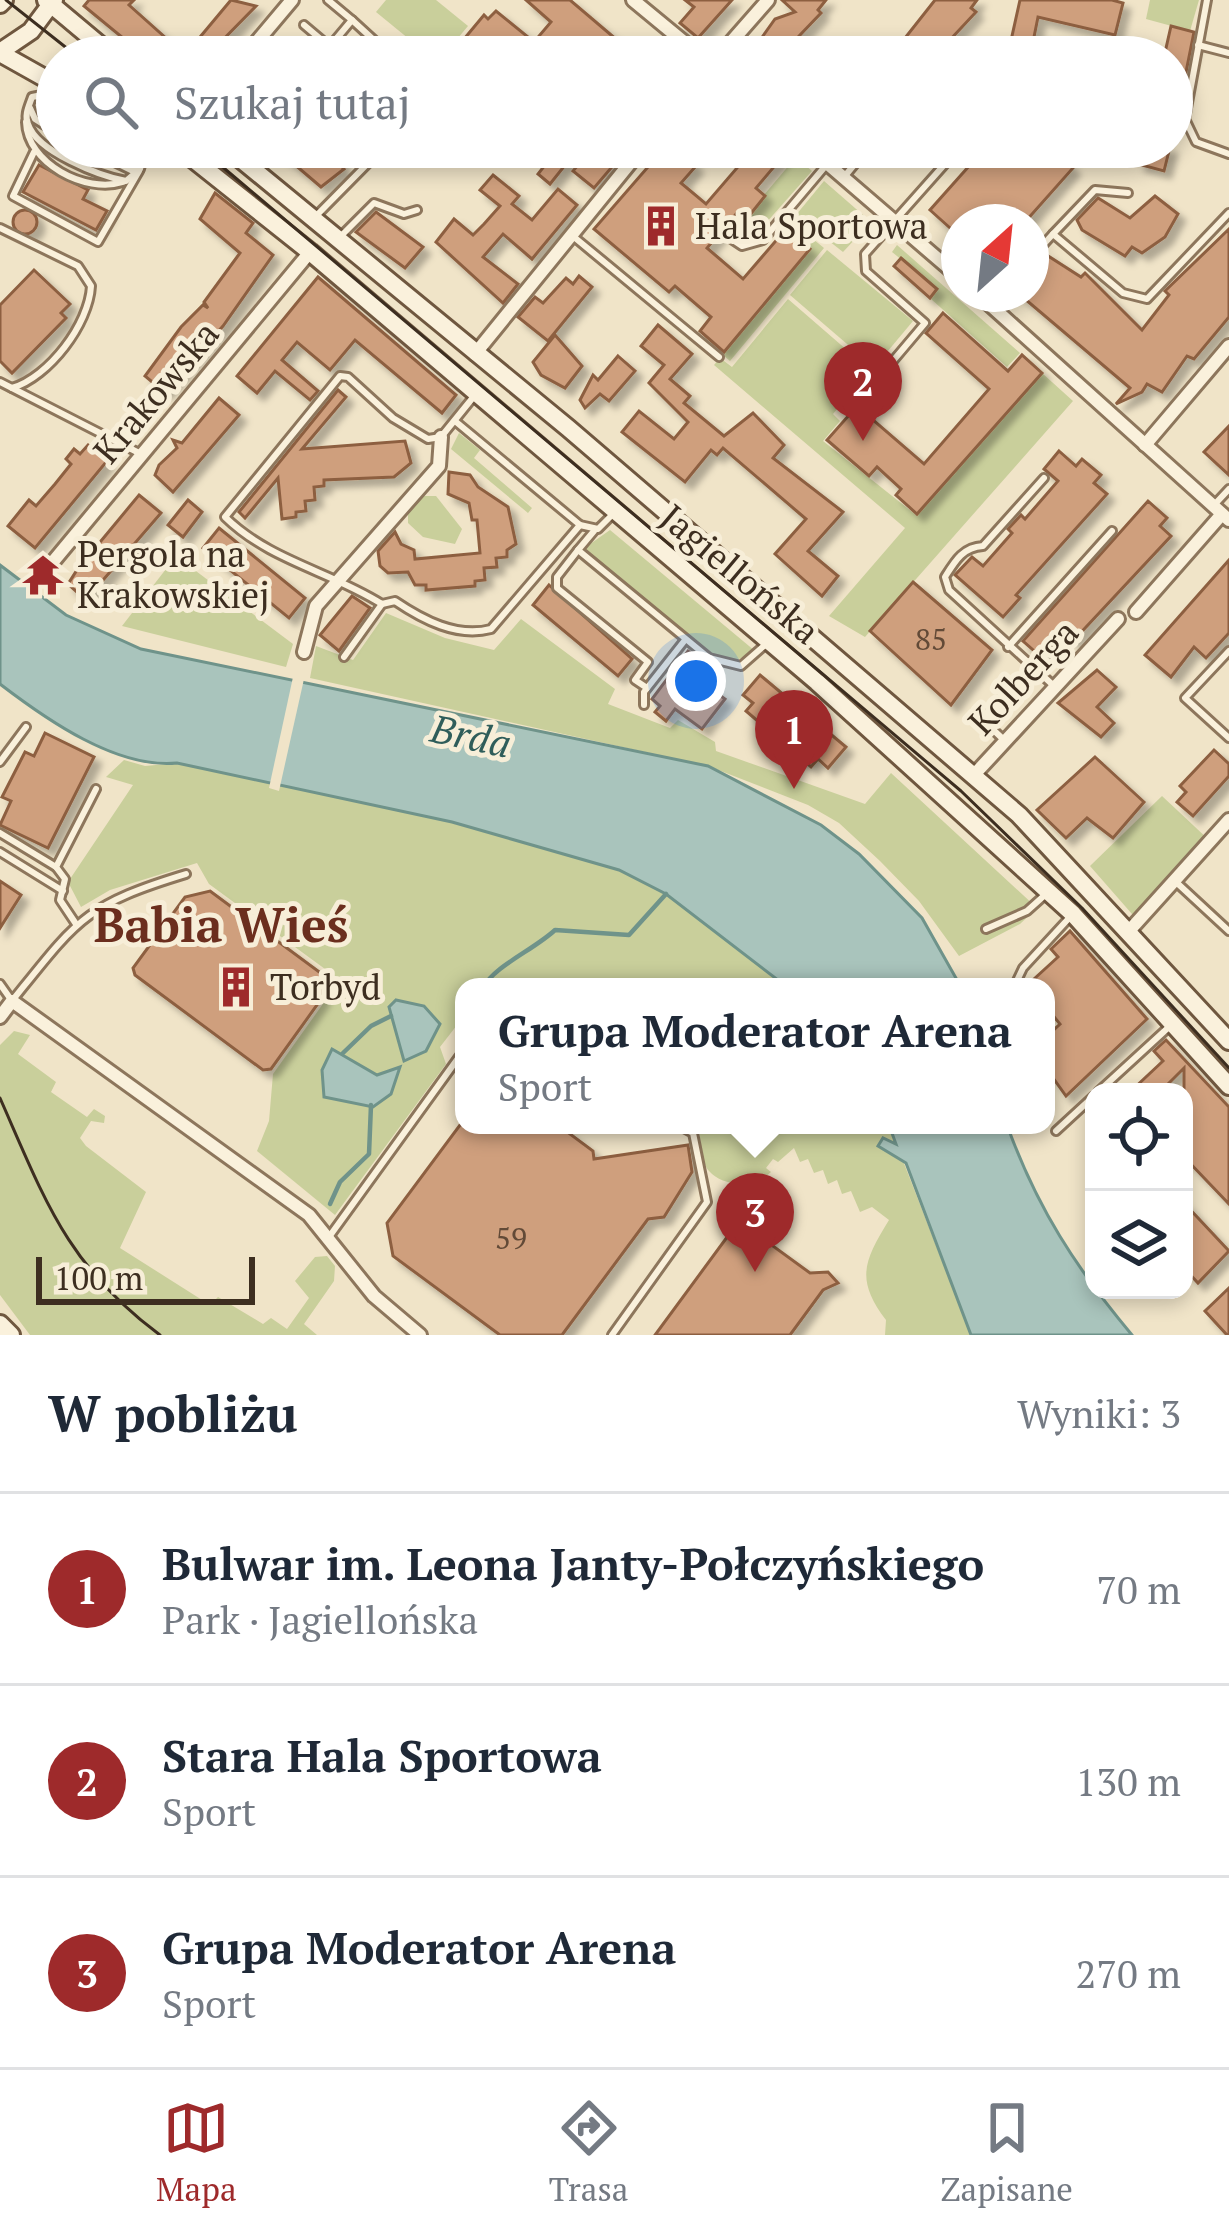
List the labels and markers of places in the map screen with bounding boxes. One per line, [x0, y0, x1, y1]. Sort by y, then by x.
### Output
place label: Hala Sportowa [695, 202, 928, 249]
building icon: Hala Sportowa [638, 203, 684, 249]
pin: 2 [824, 342, 902, 441]
place label: Pergola na Krakowskiej [77, 530, 270, 618]
temple icon: Pergola na Krakowskiej [20, 552, 66, 598]
pin: 1 [755, 690, 833, 789]
place label: Torbyd [270, 963, 381, 1010]
building icon: Torbyd [213, 964, 259, 1010]
pin: 3 [716, 1173, 794, 1272]

